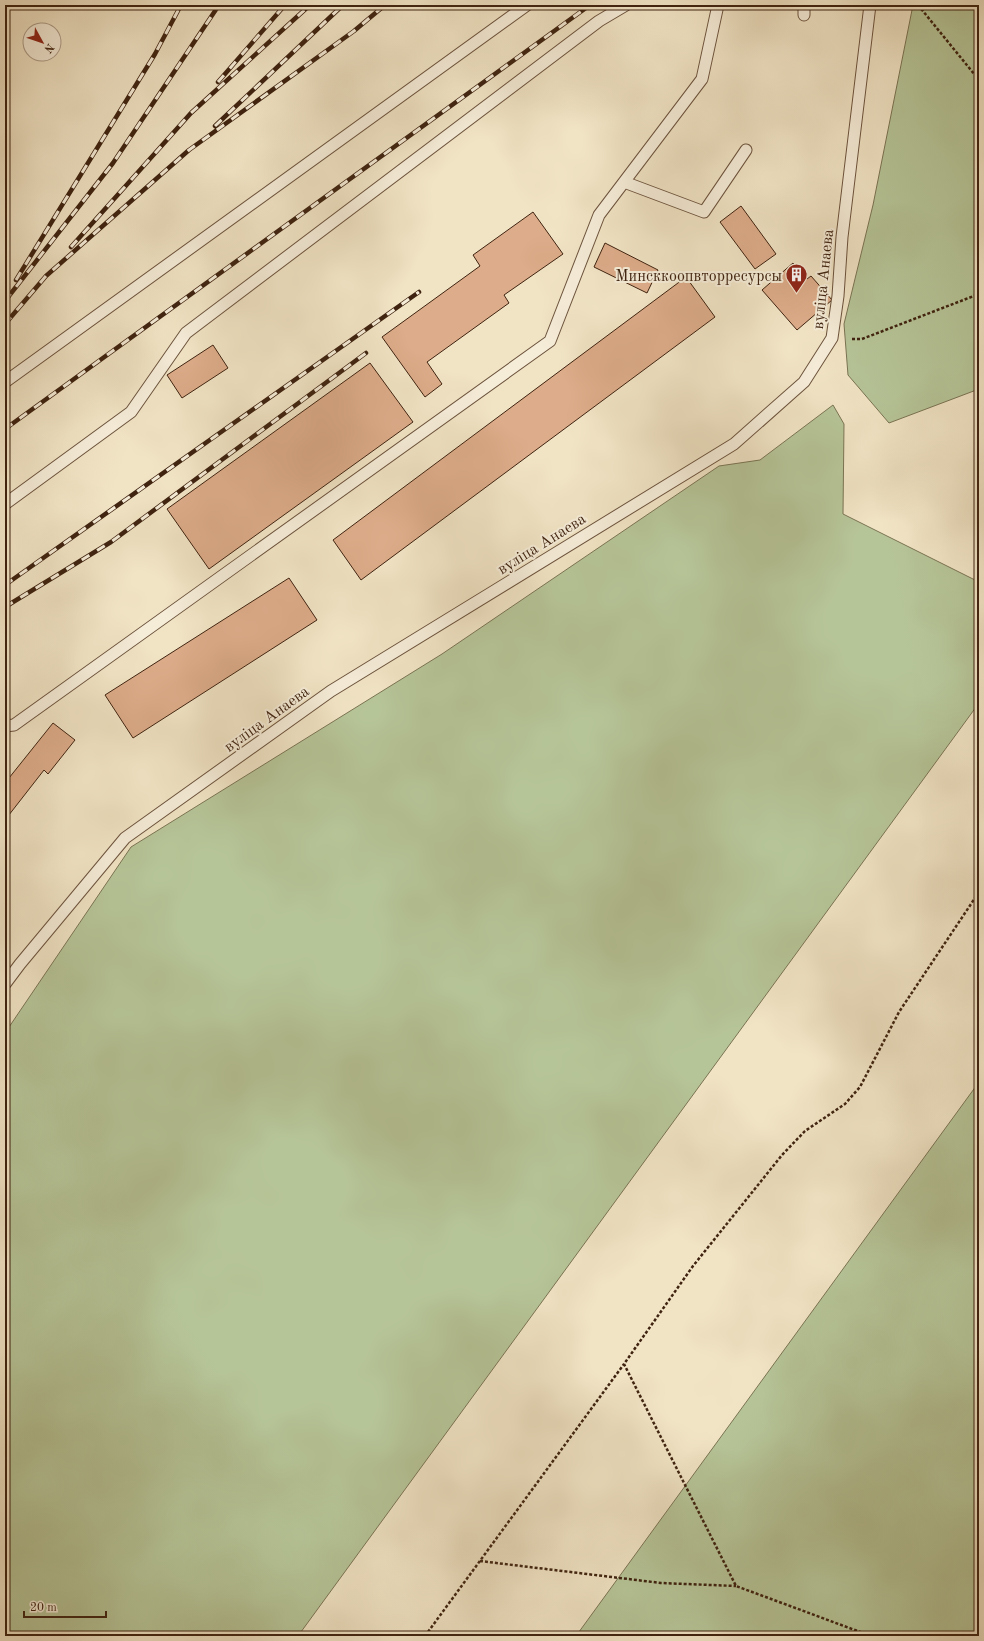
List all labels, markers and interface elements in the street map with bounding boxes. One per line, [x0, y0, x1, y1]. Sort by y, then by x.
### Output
north arrow [22, 22, 62, 62]
text: N [41, 41, 55, 55]
street label: вуліца Анаева [811, 228, 837, 330]
building icon: Минсккоопвторресурсы [784, 262, 810, 295]
place label: Минсккоопвторресурсы [615, 269, 782, 285]
street label: вуліца Анаева [495, 511, 589, 578]
street label: вуліца Анаева [222, 684, 313, 756]
scale bar [24, 1593, 106, 1619]
text: 20 m [30, 1602, 57, 1614]

